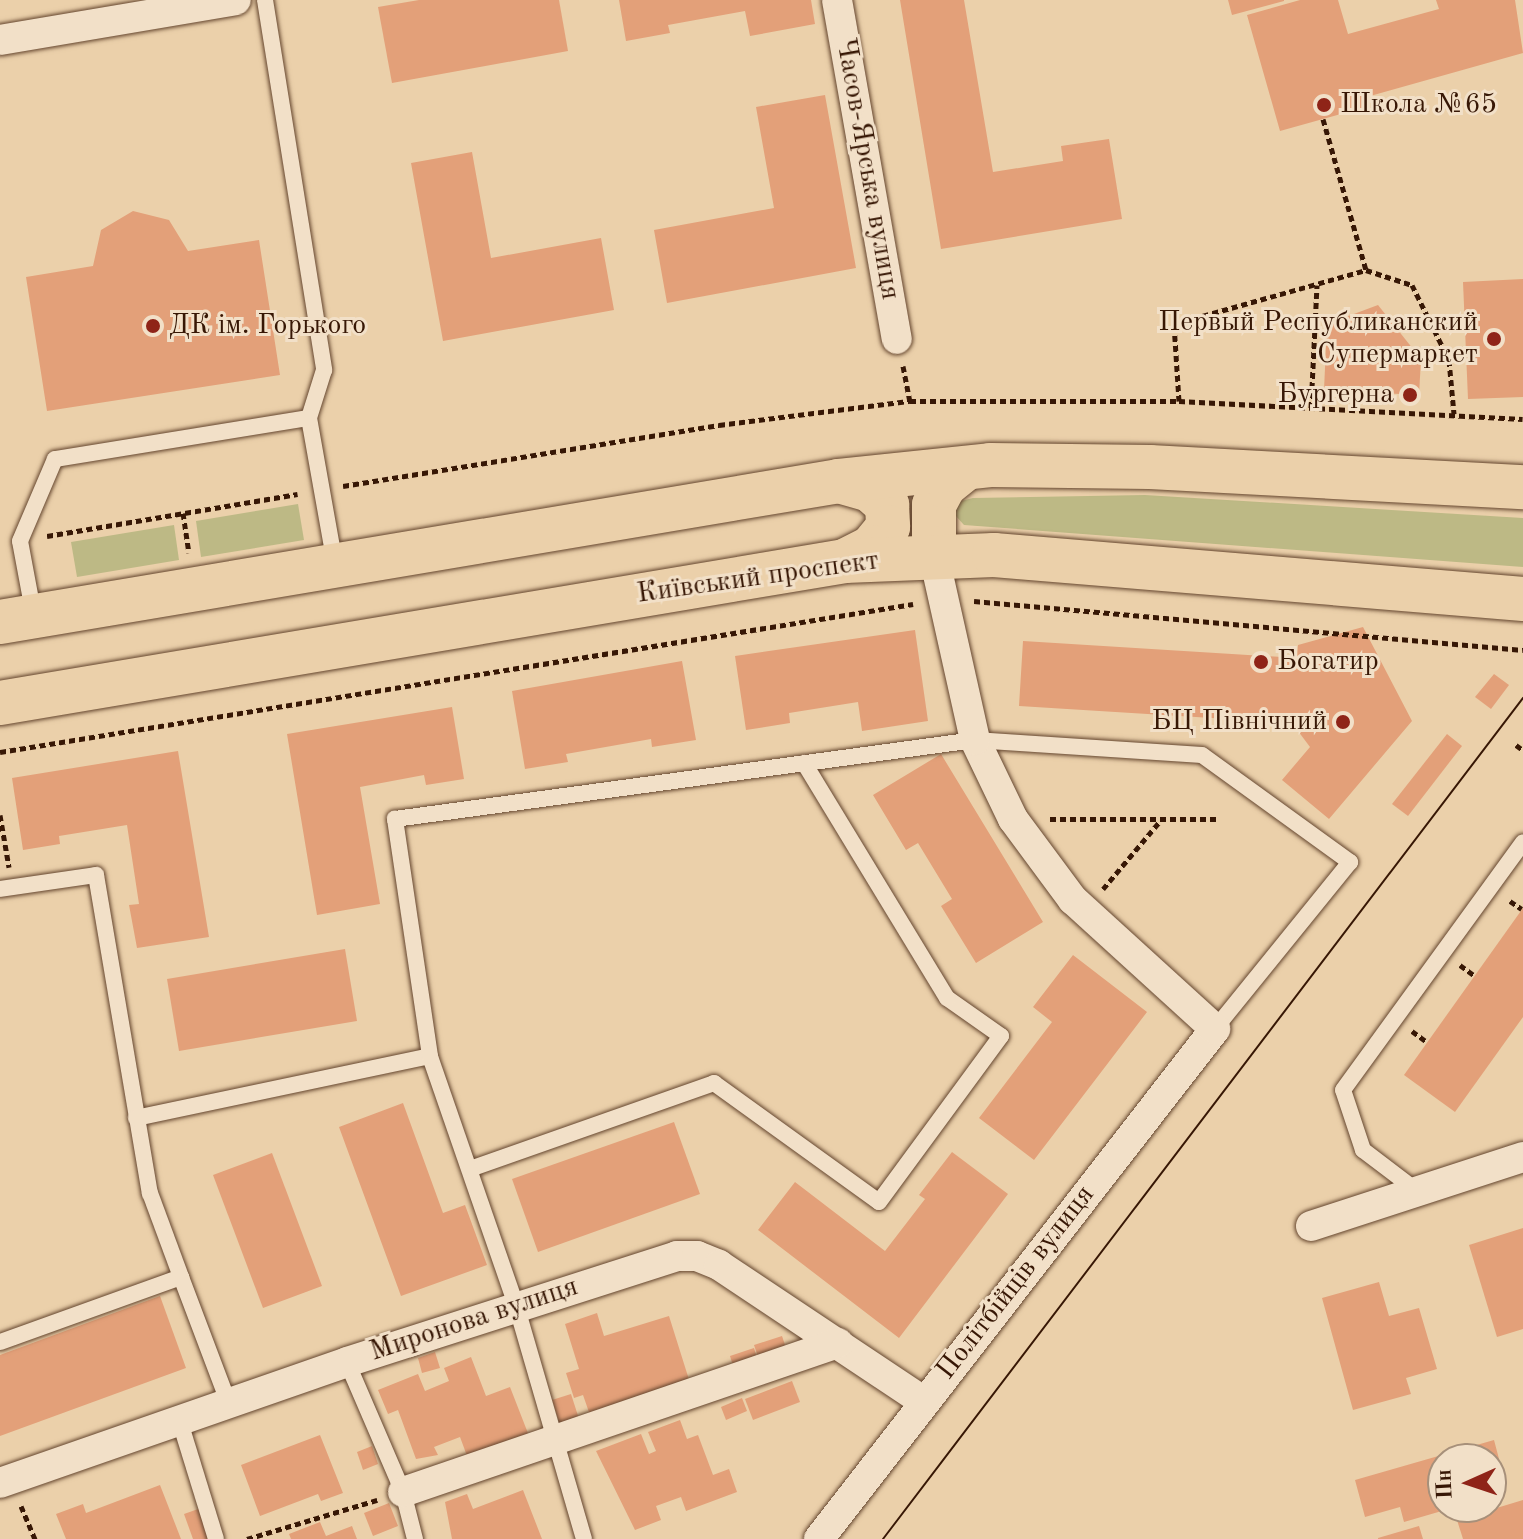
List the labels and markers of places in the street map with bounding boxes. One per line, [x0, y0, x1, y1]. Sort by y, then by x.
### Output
place label: Школа №65 [1340, 88, 1497, 122]
marker: Школа №65 [1315, 96, 1333, 114]
place label: Первый Республиканский Супермаркет [1158, 306, 1478, 372]
place label: ДК ім. Горького [169, 309, 366, 343]
marker: ДК ім. Горького [144, 317, 162, 335]
marker: Первый Республиканский Супермаркет [1485, 330, 1503, 348]
place label: Бургерна [1278, 378, 1394, 412]
marker: Бургерна [1401, 386, 1419, 404]
place label: Богатир [1277, 645, 1379, 679]
marker: Богатир [1252, 653, 1270, 671]
place label: БЦ Північний [1151, 705, 1327, 739]
marker: БЦ Північний [1334, 713, 1352, 731]

